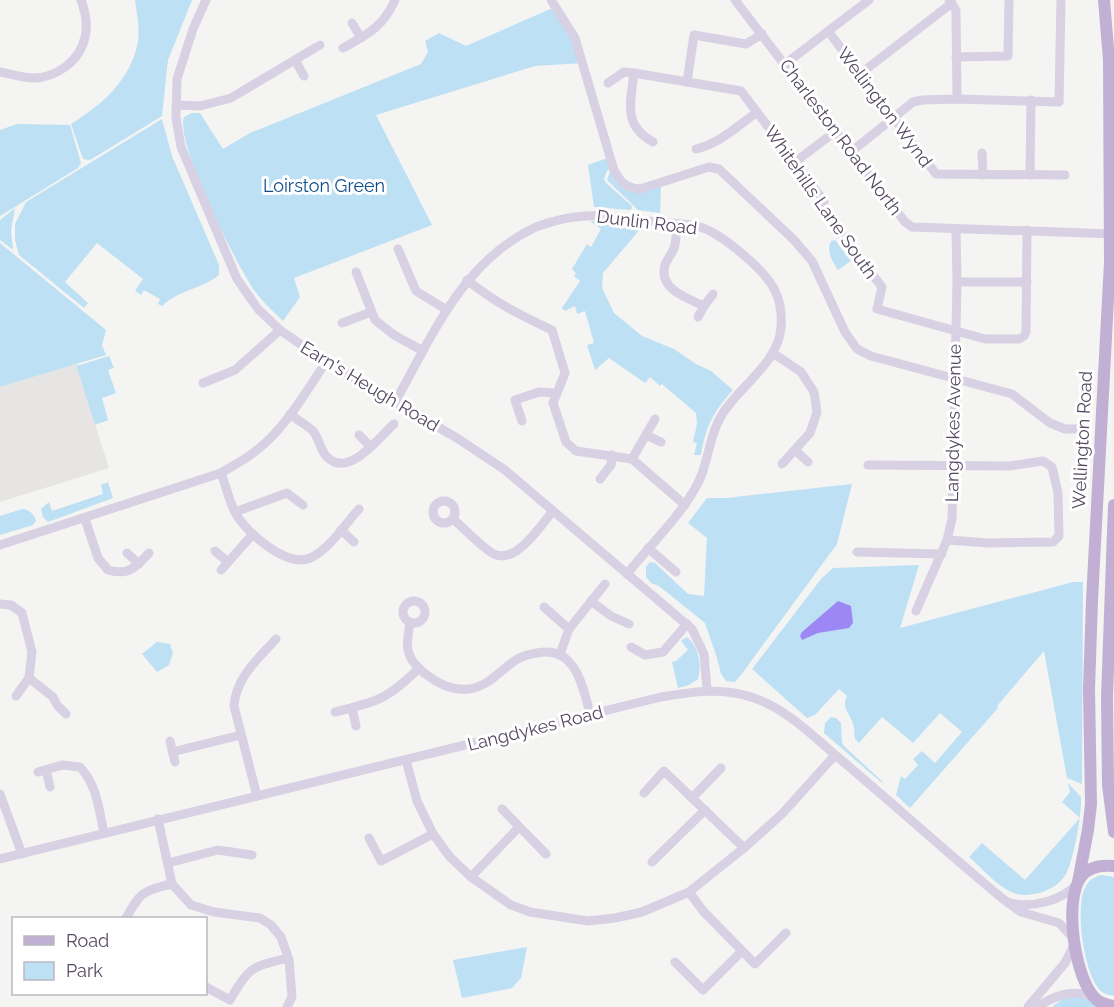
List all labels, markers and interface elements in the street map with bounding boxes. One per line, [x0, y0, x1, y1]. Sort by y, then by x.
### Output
street label: Wellington Wynd [833, 43, 937, 171]
street label: Charleston Road North [775, 55, 907, 219]
street label: Whitehills Lane South [760, 121, 882, 283]
park label: Loirston Green [263, 175, 385, 196]
street label: Dunlin Road [596, 205, 698, 239]
street label: Earn's Heugh Road [297, 336, 443, 436]
street label: Langdykes Avenue [941, 343, 965, 502]
street label: Wellington Road [1068, 370, 1096, 510]
street label: Langdykes Road [465, 701, 605, 755]
legend [12, 917, 207, 995]
text: Road [66, 930, 109, 951]
text: Park [66, 960, 103, 981]

